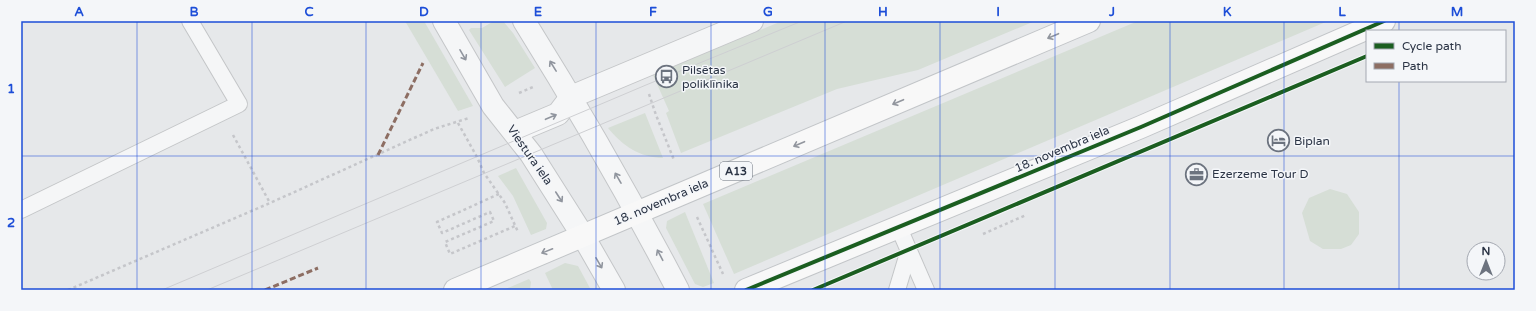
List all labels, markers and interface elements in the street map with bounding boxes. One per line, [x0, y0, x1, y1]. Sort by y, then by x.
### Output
text: A [74, 4, 84, 20]
text: B [189, 4, 199, 20]
text: C [304, 4, 314, 20]
text: D [419, 4, 429, 20]
text: E [534, 4, 542, 20]
text: F [649, 4, 657, 20]
text: G [763, 4, 773, 20]
text: H [878, 4, 888, 20]
text: I [996, 4, 1000, 20]
text: J [1108, 4, 1115, 20]
text: K [1223, 4, 1232, 20]
text: L [1338, 4, 1346, 20]
text: M [1451, 4, 1463, 20]
legend [1366, 30, 1506, 82]
one-way arrow [1047, 33, 1059, 41]
text: Cycle path [1402, 39, 1461, 53]
one-way arrow [460, 49, 468, 61]
text: Path [1402, 59, 1428, 73]
one-way arrow [548, 60, 556, 72]
place label: Pilsētas poliklīnika [682, 63, 739, 91]
bus stop icon: Pilsētas poliklīnika [654, 64, 680, 90]
text: 1 [7, 81, 15, 97]
one-way arrow [892, 99, 904, 107]
one-way arrow [545, 112, 557, 120]
street label: Viestura iela [504, 122, 556, 188]
street label: 18. novembra iela [1013, 123, 1111, 175]
hotel icon: Biplan [1265, 128, 1291, 154]
place label: Biplan [1294, 134, 1330, 148]
one-way arrow [793, 141, 805, 149]
office icon: Ezerzeme Tour D [1183, 161, 1209, 187]
road number: A13 [720, 162, 752, 180]
place label: Ezerzeme Tour D [1212, 167, 1309, 181]
one-way arrow [614, 173, 622, 184]
street label: 18. novembra iela [612, 176, 710, 228]
one-way arrow [555, 192, 563, 203]
text: 2 [7, 215, 15, 231]
north arrow [1466, 241, 1506, 281]
text: N [1482, 245, 1490, 258]
one-way arrow [542, 247, 554, 255]
one-way arrow [656, 250, 663, 262]
one-way arrow [595, 257, 603, 269]

